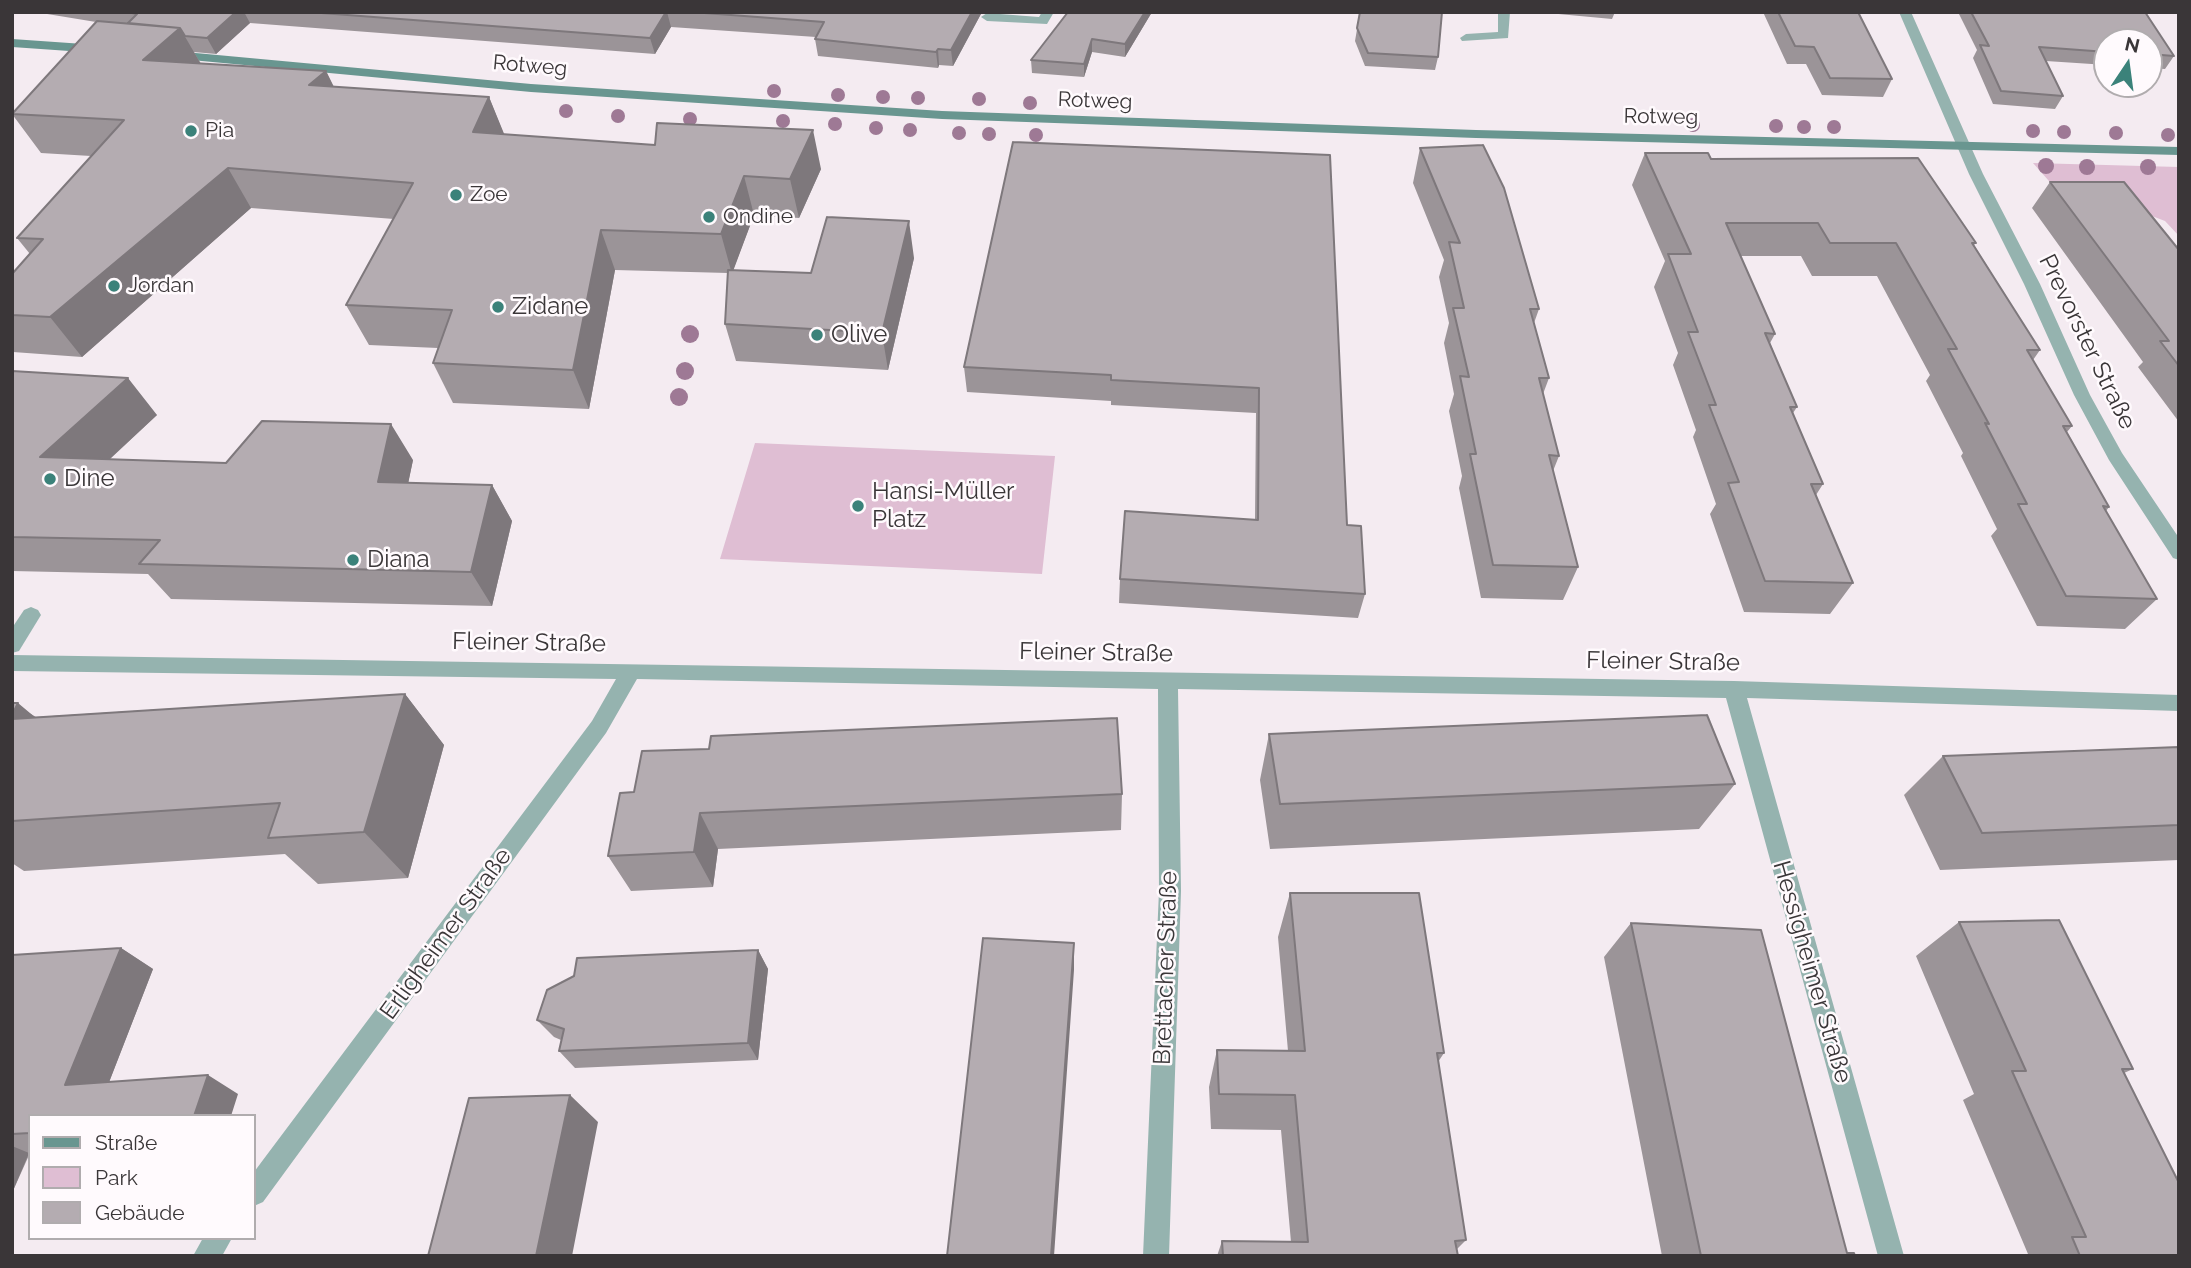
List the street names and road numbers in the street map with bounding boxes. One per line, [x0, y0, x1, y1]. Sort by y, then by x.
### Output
street label: Rotweg [492, 50, 568, 82]
street label: Rotweg [1057, 87, 1133, 115]
street label: Rotweg [1623, 104, 1699, 130]
street label: Prevorster Straße [2032, 250, 2142, 434]
street label: Fleiner Straße [452, 627, 606, 659]
street label: Fleiner Straße [1019, 637, 1173, 669]
street label: Fleiner Straße [1586, 646, 1740, 678]
street label: Erligheimer Straße [374, 843, 518, 1025]
street label: Hessigheimer Straße [1766, 857, 1858, 1087]
street label: Brettacher Straße [1148, 870, 1184, 1066]

